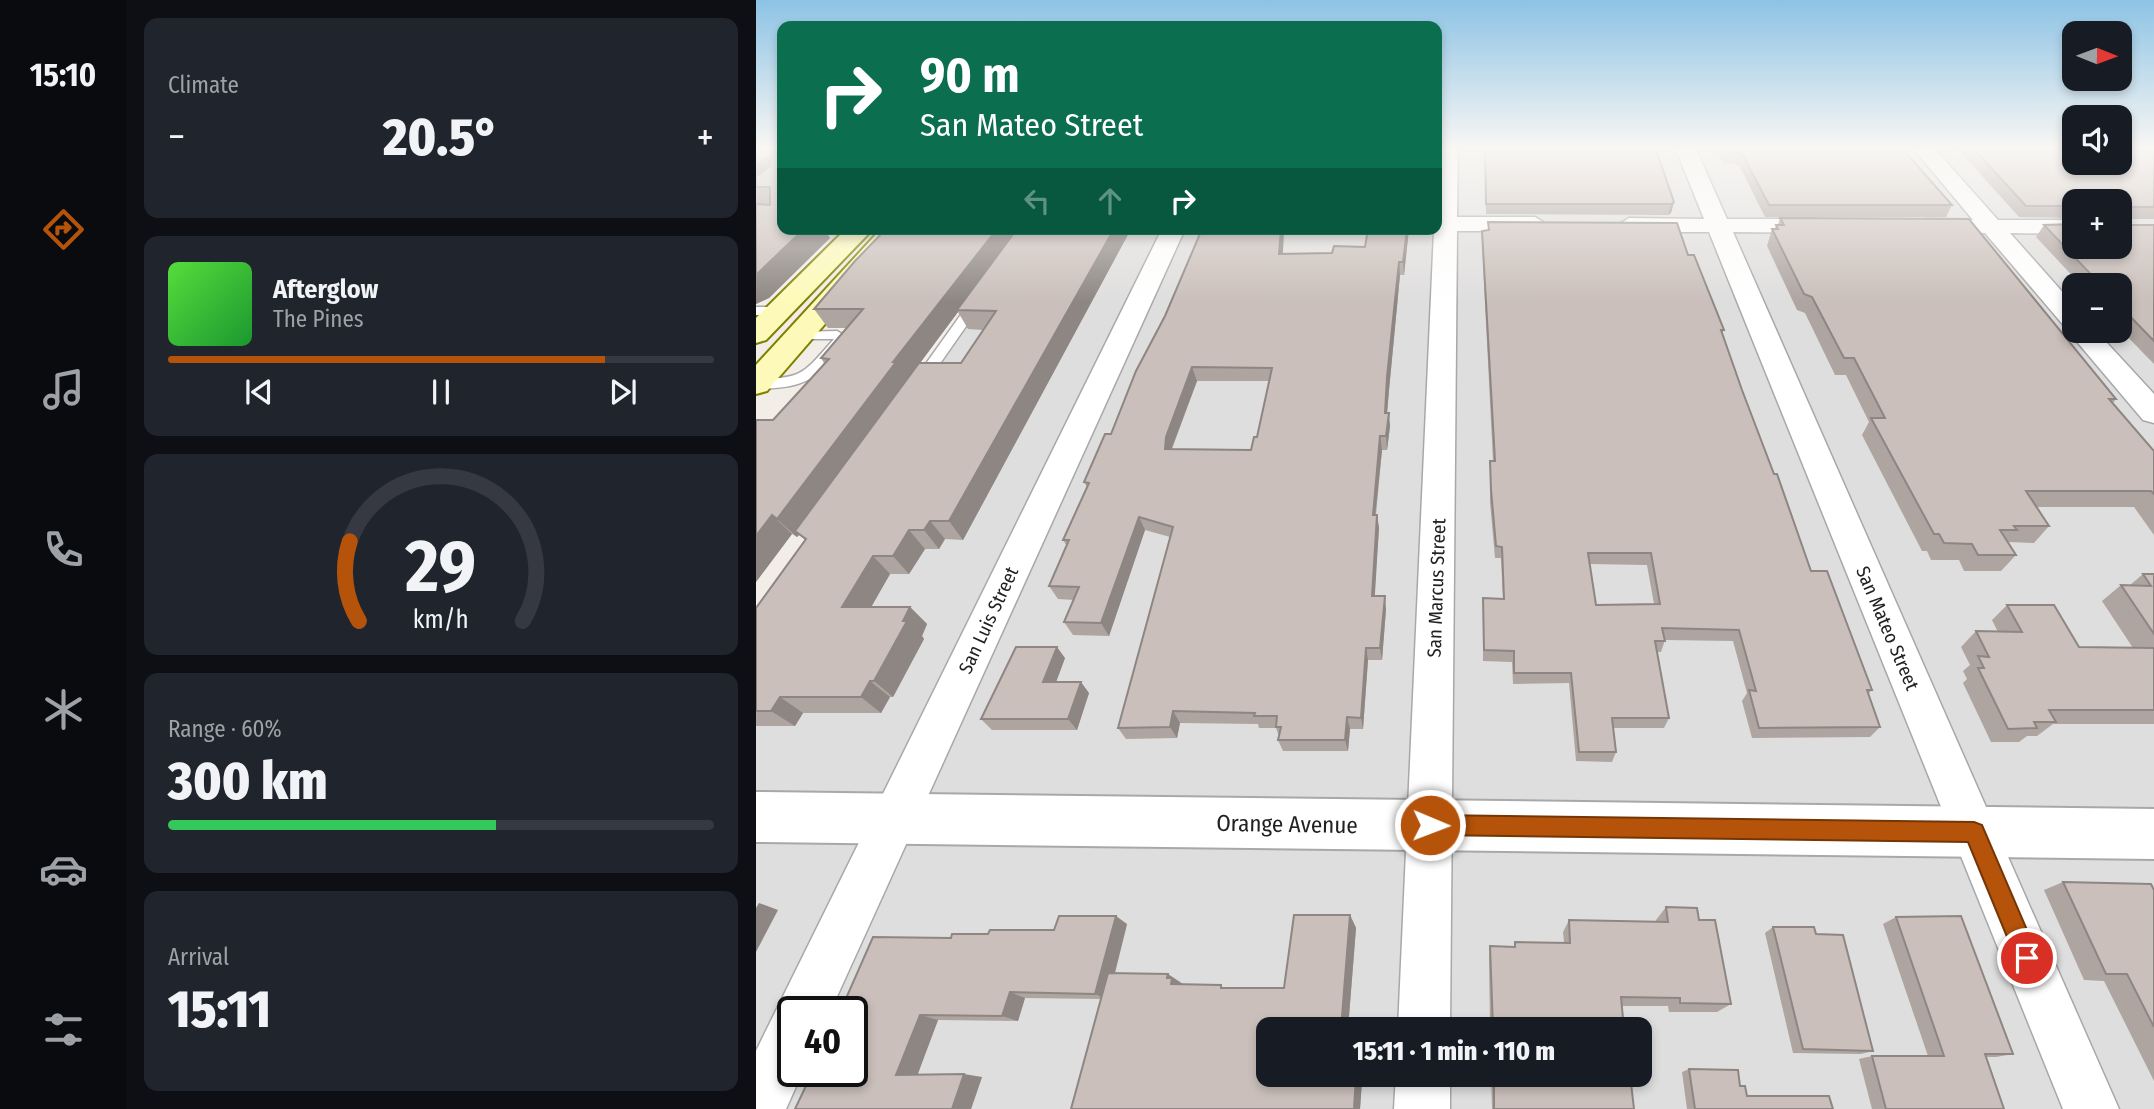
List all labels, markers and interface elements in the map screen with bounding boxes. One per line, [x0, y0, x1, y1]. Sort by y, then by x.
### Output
north arrow [2062, 21, 2132, 91]
map controls [2062, 21, 2132, 343]
text: 90 m [920, 46, 1020, 105]
icon: right [805, 49, 896, 140]
text: 15:10 [30, 56, 96, 94]
text: Climate [168, 71, 239, 99]
button: sound [2062, 105, 2132, 175]
text: 20.5° [383, 106, 499, 169]
text: San Mateo Street [920, 106, 1143, 144]
text: − [168, 114, 185, 160]
text: + [697, 114, 714, 160]
icon: left [1018, 182, 1056, 220]
icon: ahead [1091, 182, 1129, 220]
icon: right [1164, 182, 1202, 220]
button: + [2062, 189, 2132, 259]
icon: directions [39, 205, 88, 254]
button: − [2062, 273, 2132, 343]
text: Afterglow [273, 274, 378, 305]
text: The Pines [273, 305, 364, 333]
icon: music [39, 365, 88, 414]
icon: previous [240, 373, 278, 411]
icon: pause [422, 373, 460, 411]
icon: next [604, 373, 642, 411]
street label: San Marcus Street [1423, 517, 1450, 658]
text: 29 [405, 523, 476, 610]
icon: phone [39, 525, 88, 574]
street label: San Luis Street [954, 562, 1024, 677]
street label: San Mateo Street [1851, 563, 1924, 694]
text: km/h [413, 604, 469, 634]
icon: climate [39, 685, 88, 734]
text: Range · 60% [168, 715, 282, 743]
text: 300 km [168, 750, 328, 813]
position arrow [1393, 788, 1467, 862]
street label: Orange Avenue [1216, 809, 1358, 839]
icon: car [39, 845, 88, 894]
pin [1997, 928, 2057, 988]
icon: arrive [2008, 939, 2046, 977]
text: Arrival [168, 943, 229, 971]
text: 15:11 [168, 978, 271, 1041]
speed limit sign: 40 [777, 996, 868, 1087]
icon: filters [39, 1005, 88, 1054]
text: 15:11 · 1 min · 110 m [1353, 1036, 1555, 1067]

